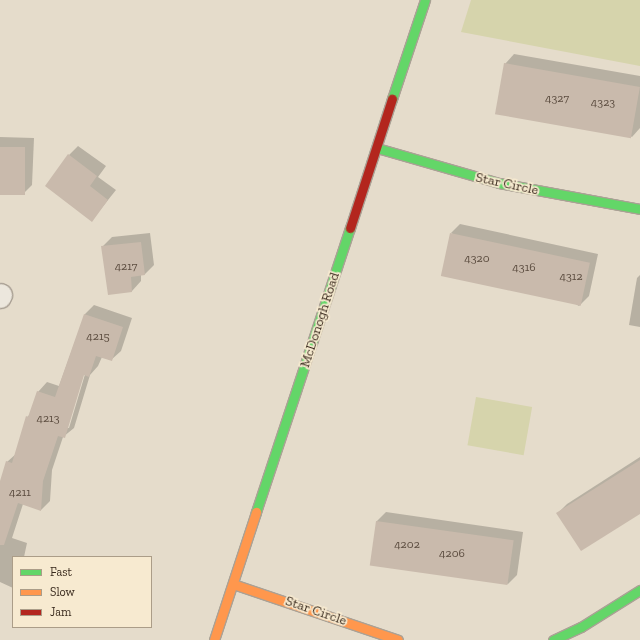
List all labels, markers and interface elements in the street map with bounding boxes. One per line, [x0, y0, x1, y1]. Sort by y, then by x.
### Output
house number: 4327 [545, 92, 569, 106]
house number: 4323 [591, 96, 615, 110]
street label: Star Circle [474, 169, 540, 199]
house number: 4320 [464, 252, 490, 266]
house number: 4217 [115, 260, 137, 274]
house number: 4316 [512, 261, 536, 275]
street label: McDonogh Road [297, 270, 343, 370]
house number: 4312 [559, 270, 583, 284]
house number: 4215 [86, 330, 110, 344]
house number: 4213 [36, 412, 60, 426]
house number: 4211 [9, 486, 31, 500]
house number: 4202 [394, 538, 420, 552]
house number: 4206 [439, 547, 465, 561]
legend [12, 556, 152, 628]
text: Fast [50, 565, 72, 579]
text: Slow [50, 585, 75, 599]
street label: Star Circle [283, 593, 349, 629]
text: Jam [50, 605, 71, 619]

